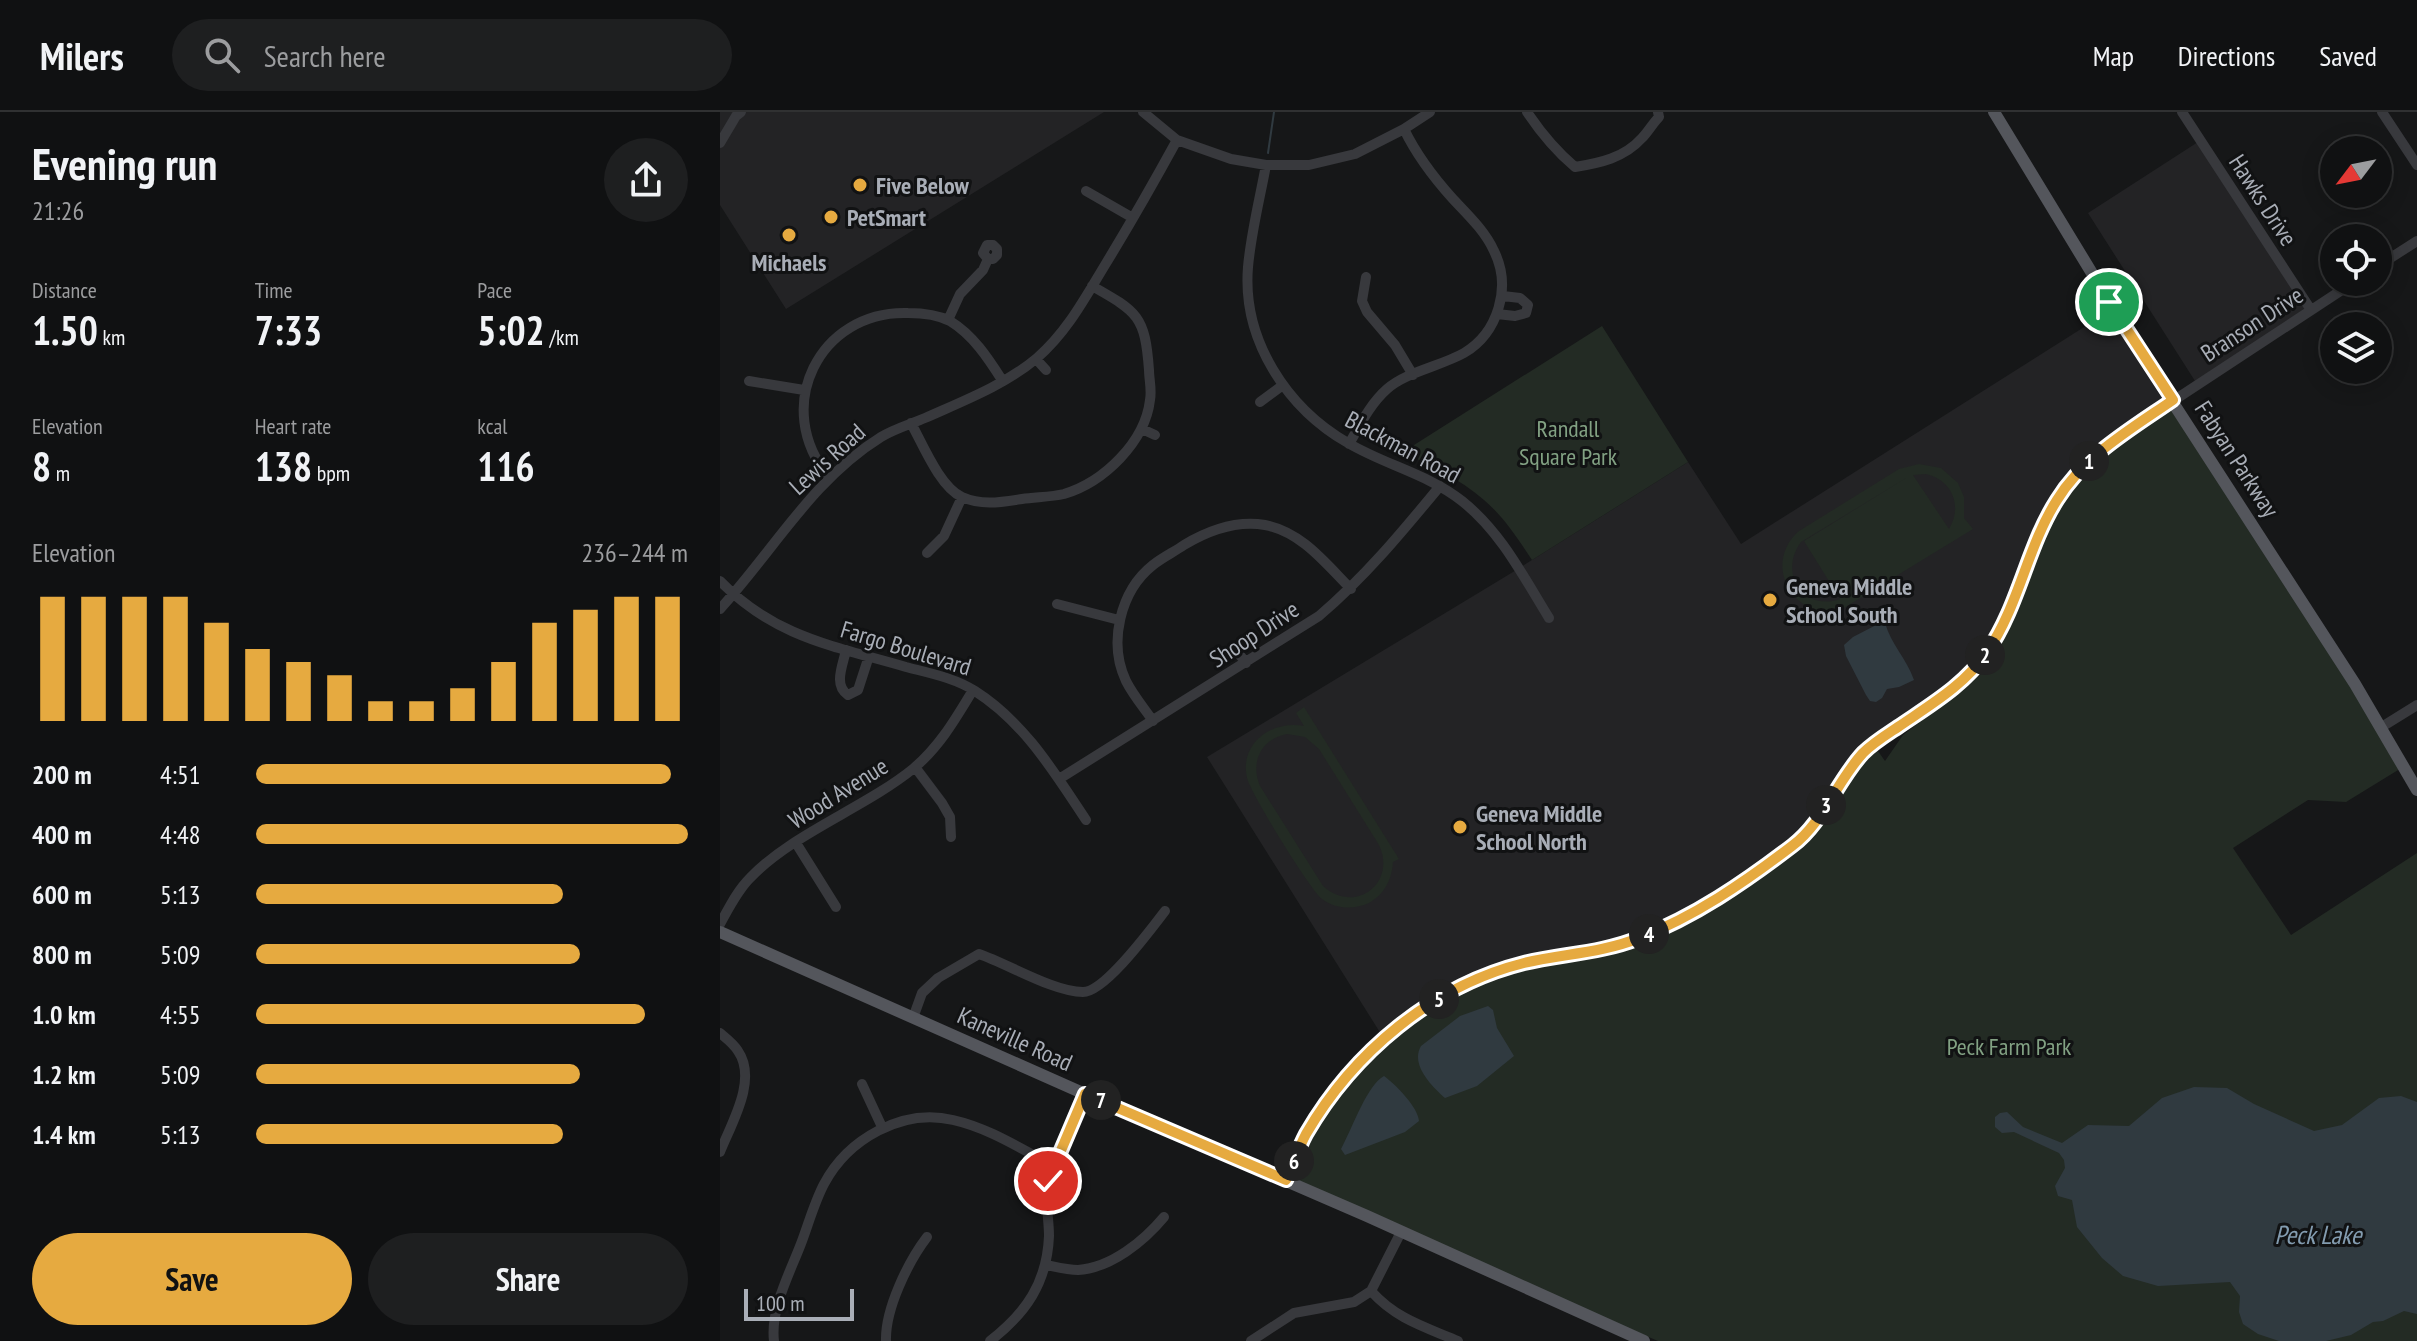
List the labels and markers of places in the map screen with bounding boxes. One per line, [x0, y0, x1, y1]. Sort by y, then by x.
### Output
place label: Five Below [876, 170, 969, 201]
marker: Five Below [851, 176, 869, 194]
place label: PetSmart [847, 202, 926, 233]
marker: PetSmart [822, 208, 840, 226]
marker: Michaels [780, 226, 798, 244]
place label: Michaels [752, 247, 826, 278]
pin [2075, 268, 2143, 336]
pin: 1 [2069, 441, 2109, 481]
place label: Geneva Middle School South [1786, 571, 1912, 630]
marker: Geneva Middle School South [1761, 591, 1779, 609]
pin: 2 [1965, 635, 2005, 675]
pin: 3 [1806, 785, 1846, 825]
place label: Geneva Middle School North [1476, 798, 1602, 857]
marker: Geneva Middle School North [1451, 818, 1469, 836]
pin: 4 [1629, 914, 1669, 954]
pin: 5 [1419, 979, 1459, 1019]
pin: 7 [1081, 1080, 1121, 1120]
pin: 6 [1274, 1141, 1314, 1181]
pin [1014, 1147, 1082, 1215]

